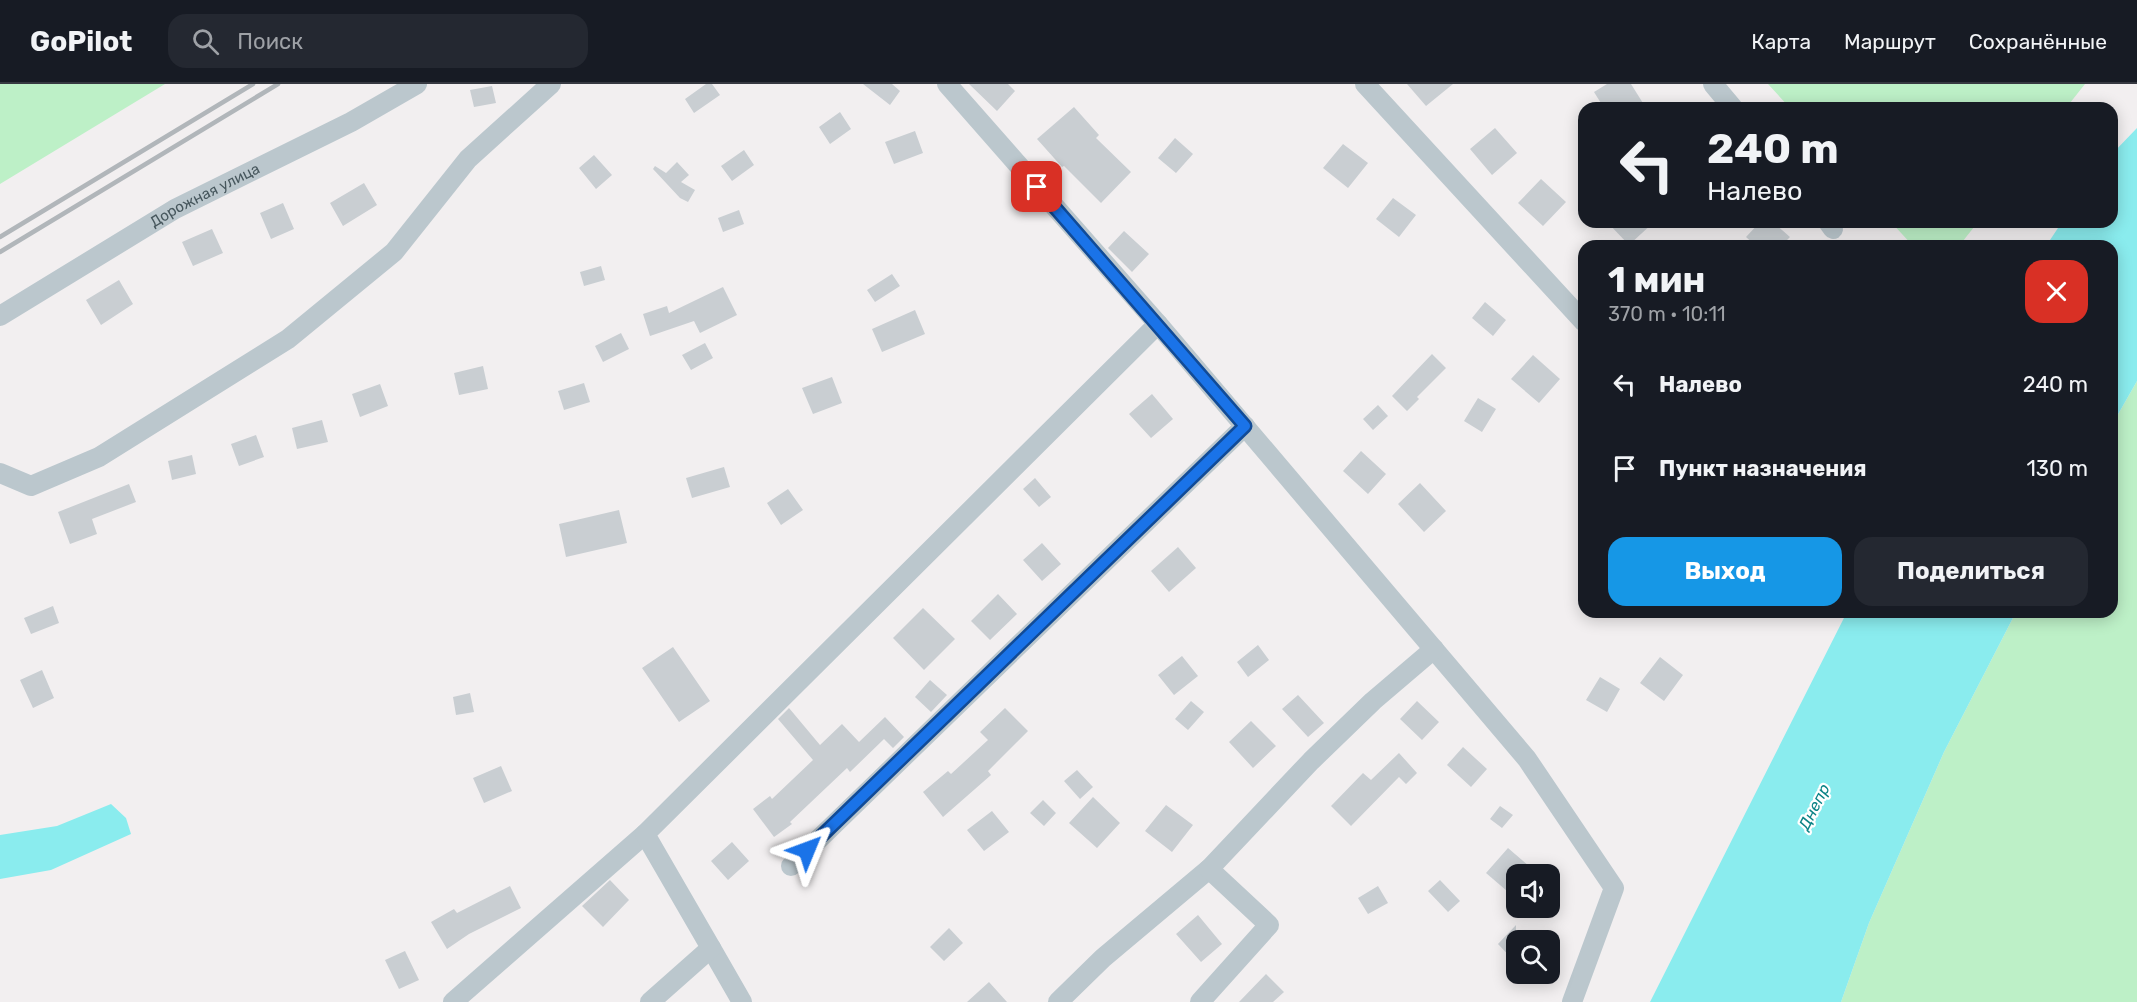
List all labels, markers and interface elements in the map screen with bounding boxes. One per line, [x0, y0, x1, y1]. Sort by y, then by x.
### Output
search box [168, 14, 588, 68]
text: GoPilot [30, 25, 132, 58]
icon: search [189, 25, 222, 58]
text: Поиск [237, 28, 303, 55]
text: Карта [1751, 29, 1811, 54]
text: Маршрут [1844, 29, 1936, 54]
text: Сохранённые [1969, 29, 2107, 54]
text: 240 m [1707, 124, 1839, 174]
icon: left [1608, 126, 1686, 204]
street label: Дорожная улица [147, 159, 263, 231]
pin [1011, 161, 1062, 212]
icon: arrive [1020, 170, 1053, 203]
text: Налево [1707, 175, 1803, 207]
text: 1 мин [1608, 258, 1706, 301]
button: close [2025, 260, 2088, 323]
text: 370 m · 10:11 [1608, 302, 1726, 326]
icon: left [1608, 368, 1641, 401]
text: Налево [1659, 371, 1742, 398]
text: 240 m [2023, 371, 2088, 398]
icon: arrive [1608, 452, 1641, 485]
text: Пункт назначения [1659, 455, 1867, 482]
text: 130 m [2026, 455, 2088, 482]
button: Выход [1608, 537, 1842, 606]
button: Поделиться [1854, 537, 2088, 606]
water label: Днепр [1793, 780, 1834, 835]
position arrow [775, 818, 839, 882]
map controls [1506, 864, 1560, 984]
button: sound [1506, 864, 1560, 918]
button: search [1506, 930, 1560, 984]

